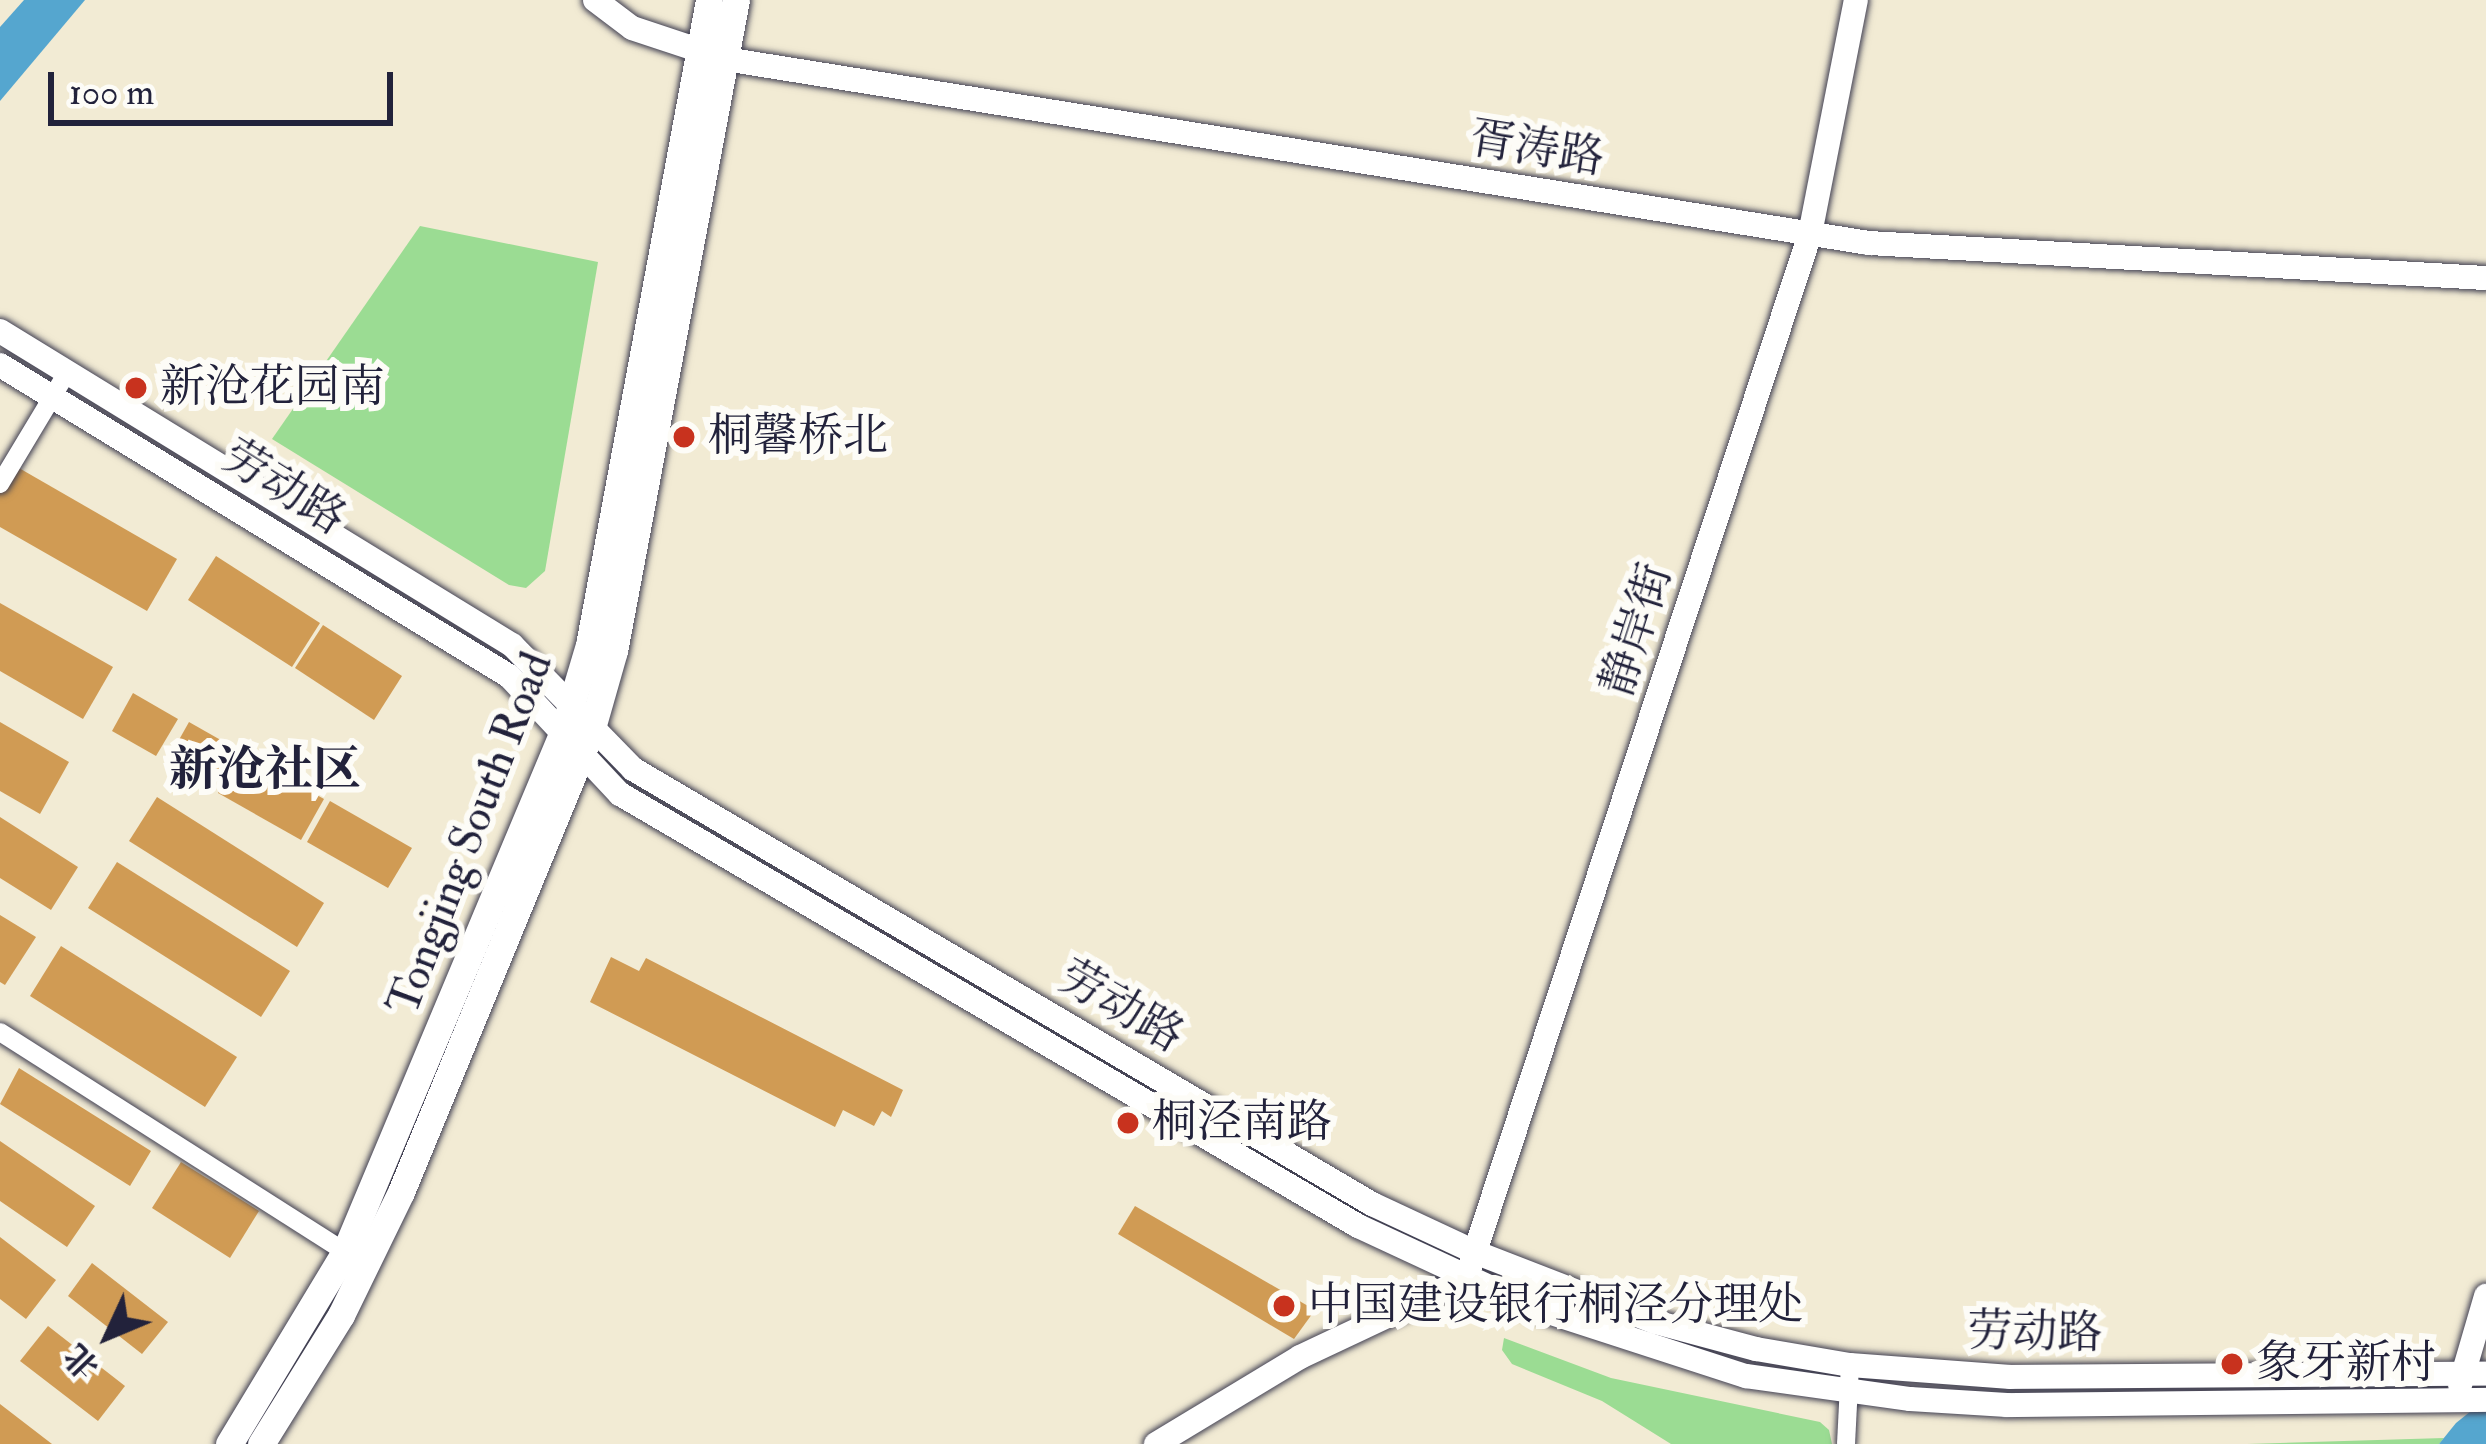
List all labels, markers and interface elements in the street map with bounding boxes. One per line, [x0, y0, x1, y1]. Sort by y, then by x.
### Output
scale bar [54, 48, 399, 122]
text: 100 m [69, 70, 154, 115]
street label: 胥涛路 [1466, 112, 1608, 186]
place label: 新沧花园南 [160, 361, 385, 415]
marker: 新沧花园南 [123, 375, 149, 401]
place label: 桐馨桥北 [708, 410, 888, 464]
marker: 桐馨桥北 [671, 424, 697, 450]
street label: 劳动路 [212, 429, 356, 547]
street label: 静岸街 [1590, 557, 1684, 703]
street label: Tongjing South Road [377, 645, 565, 1023]
district label: 新沧社区 [169, 742, 361, 800]
street label: 劳动路 [1049, 950, 1193, 1064]
place label: 桐泾南路 [1152, 1096, 1332, 1150]
marker: 桐泾南路 [1115, 1110, 1141, 1136]
north arrow [48, 1276, 168, 1396]
place label: 中国建设银行桐泾分理处 [1308, 1279, 1803, 1333]
marker: 中国建设银行桐泾分理处 [1271, 1293, 1297, 1319]
street label: 劳动路 [1967, 1305, 2103, 1361]
text: 北 [56, 1335, 108, 1387]
place label: 象牙新村 [2256, 1337, 2436, 1391]
marker: 象牙新村 [2219, 1351, 2245, 1377]

